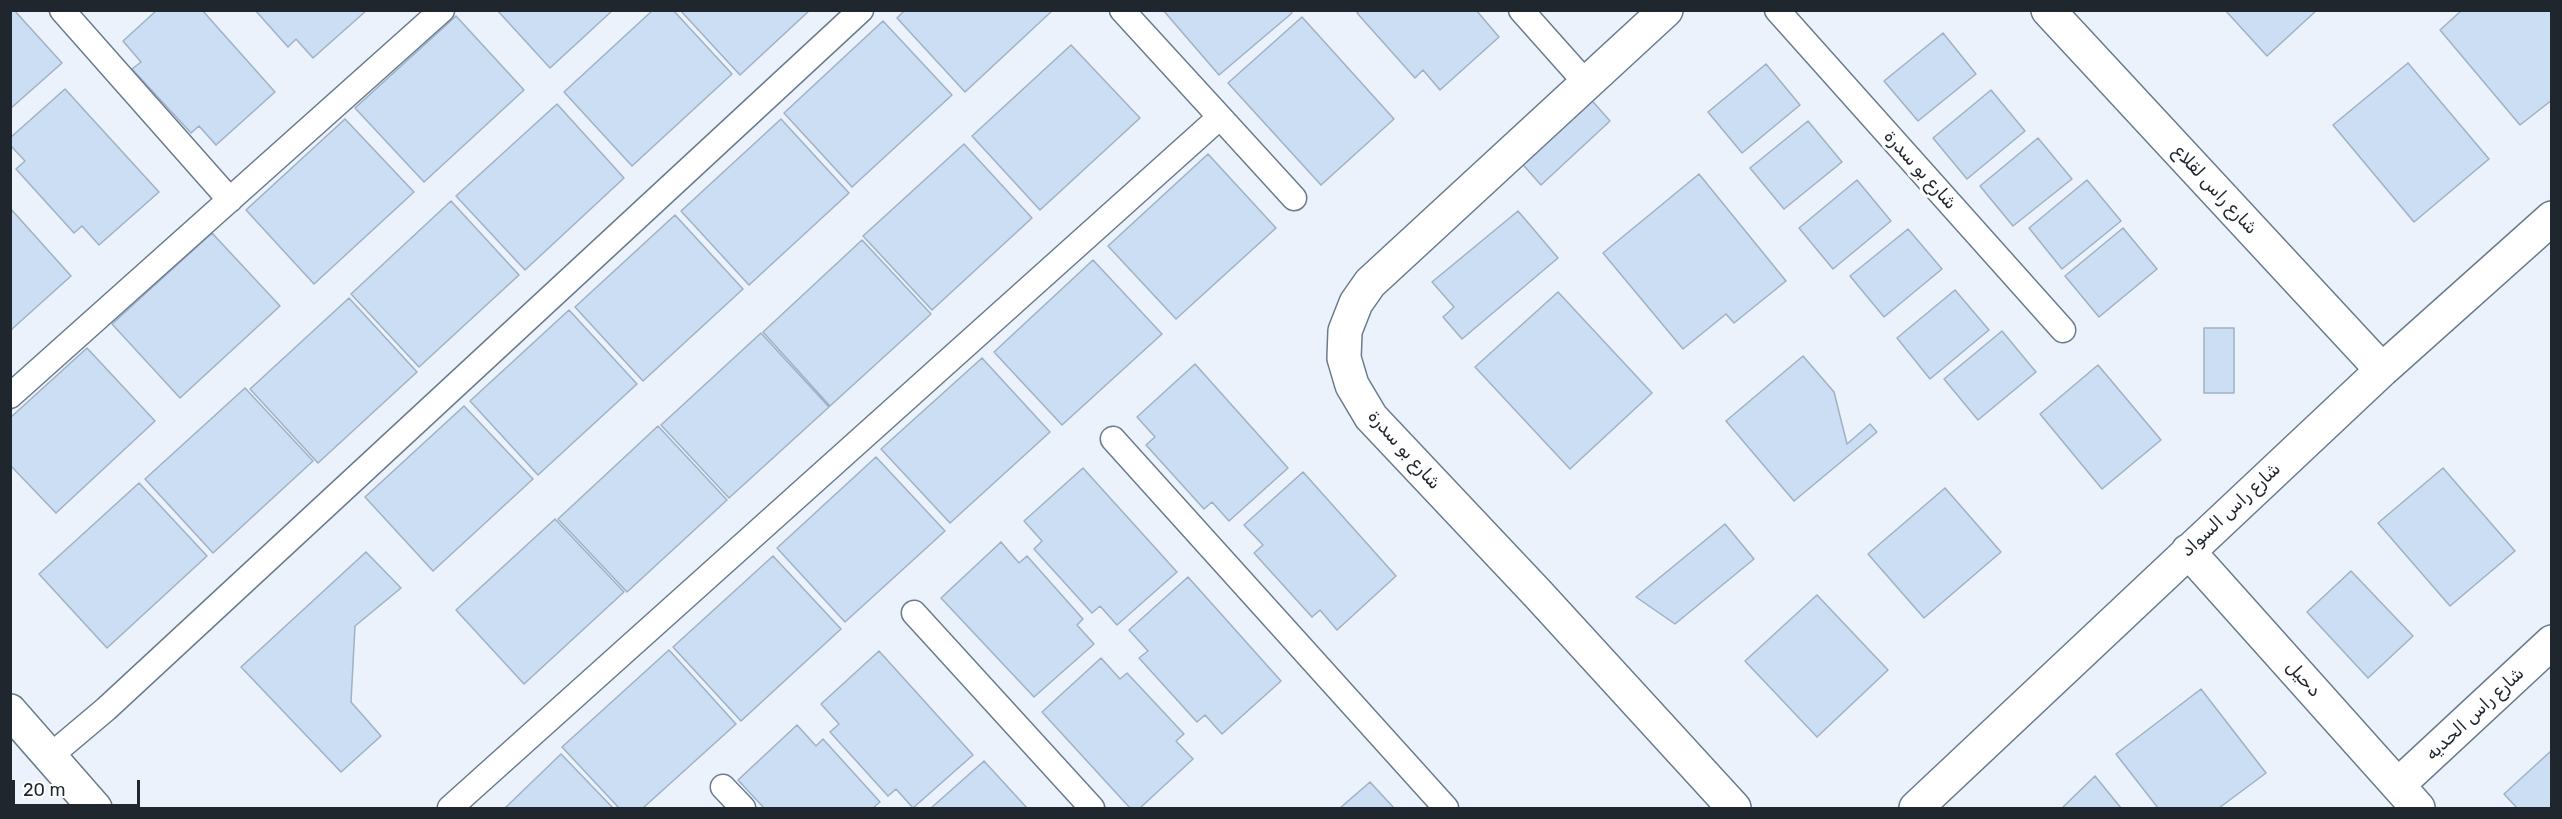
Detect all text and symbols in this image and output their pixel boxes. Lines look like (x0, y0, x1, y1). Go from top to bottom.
street label: شارع بو سدرة (1879, 126, 1961, 214)
street label: شارع راس لقلاع (2168, 141, 2262, 239)
street label: شارع بو سدرة (1363, 406, 1445, 494)
street label: شارع راس السواد (2177, 458, 2285, 562)
street label: دحيل (2281, 656, 2325, 702)
street label: شارع راس الحديه (2421, 663, 2529, 765)
scale bar (15, 768, 142, 806)
text: 20 m (23, 779, 65, 801)

